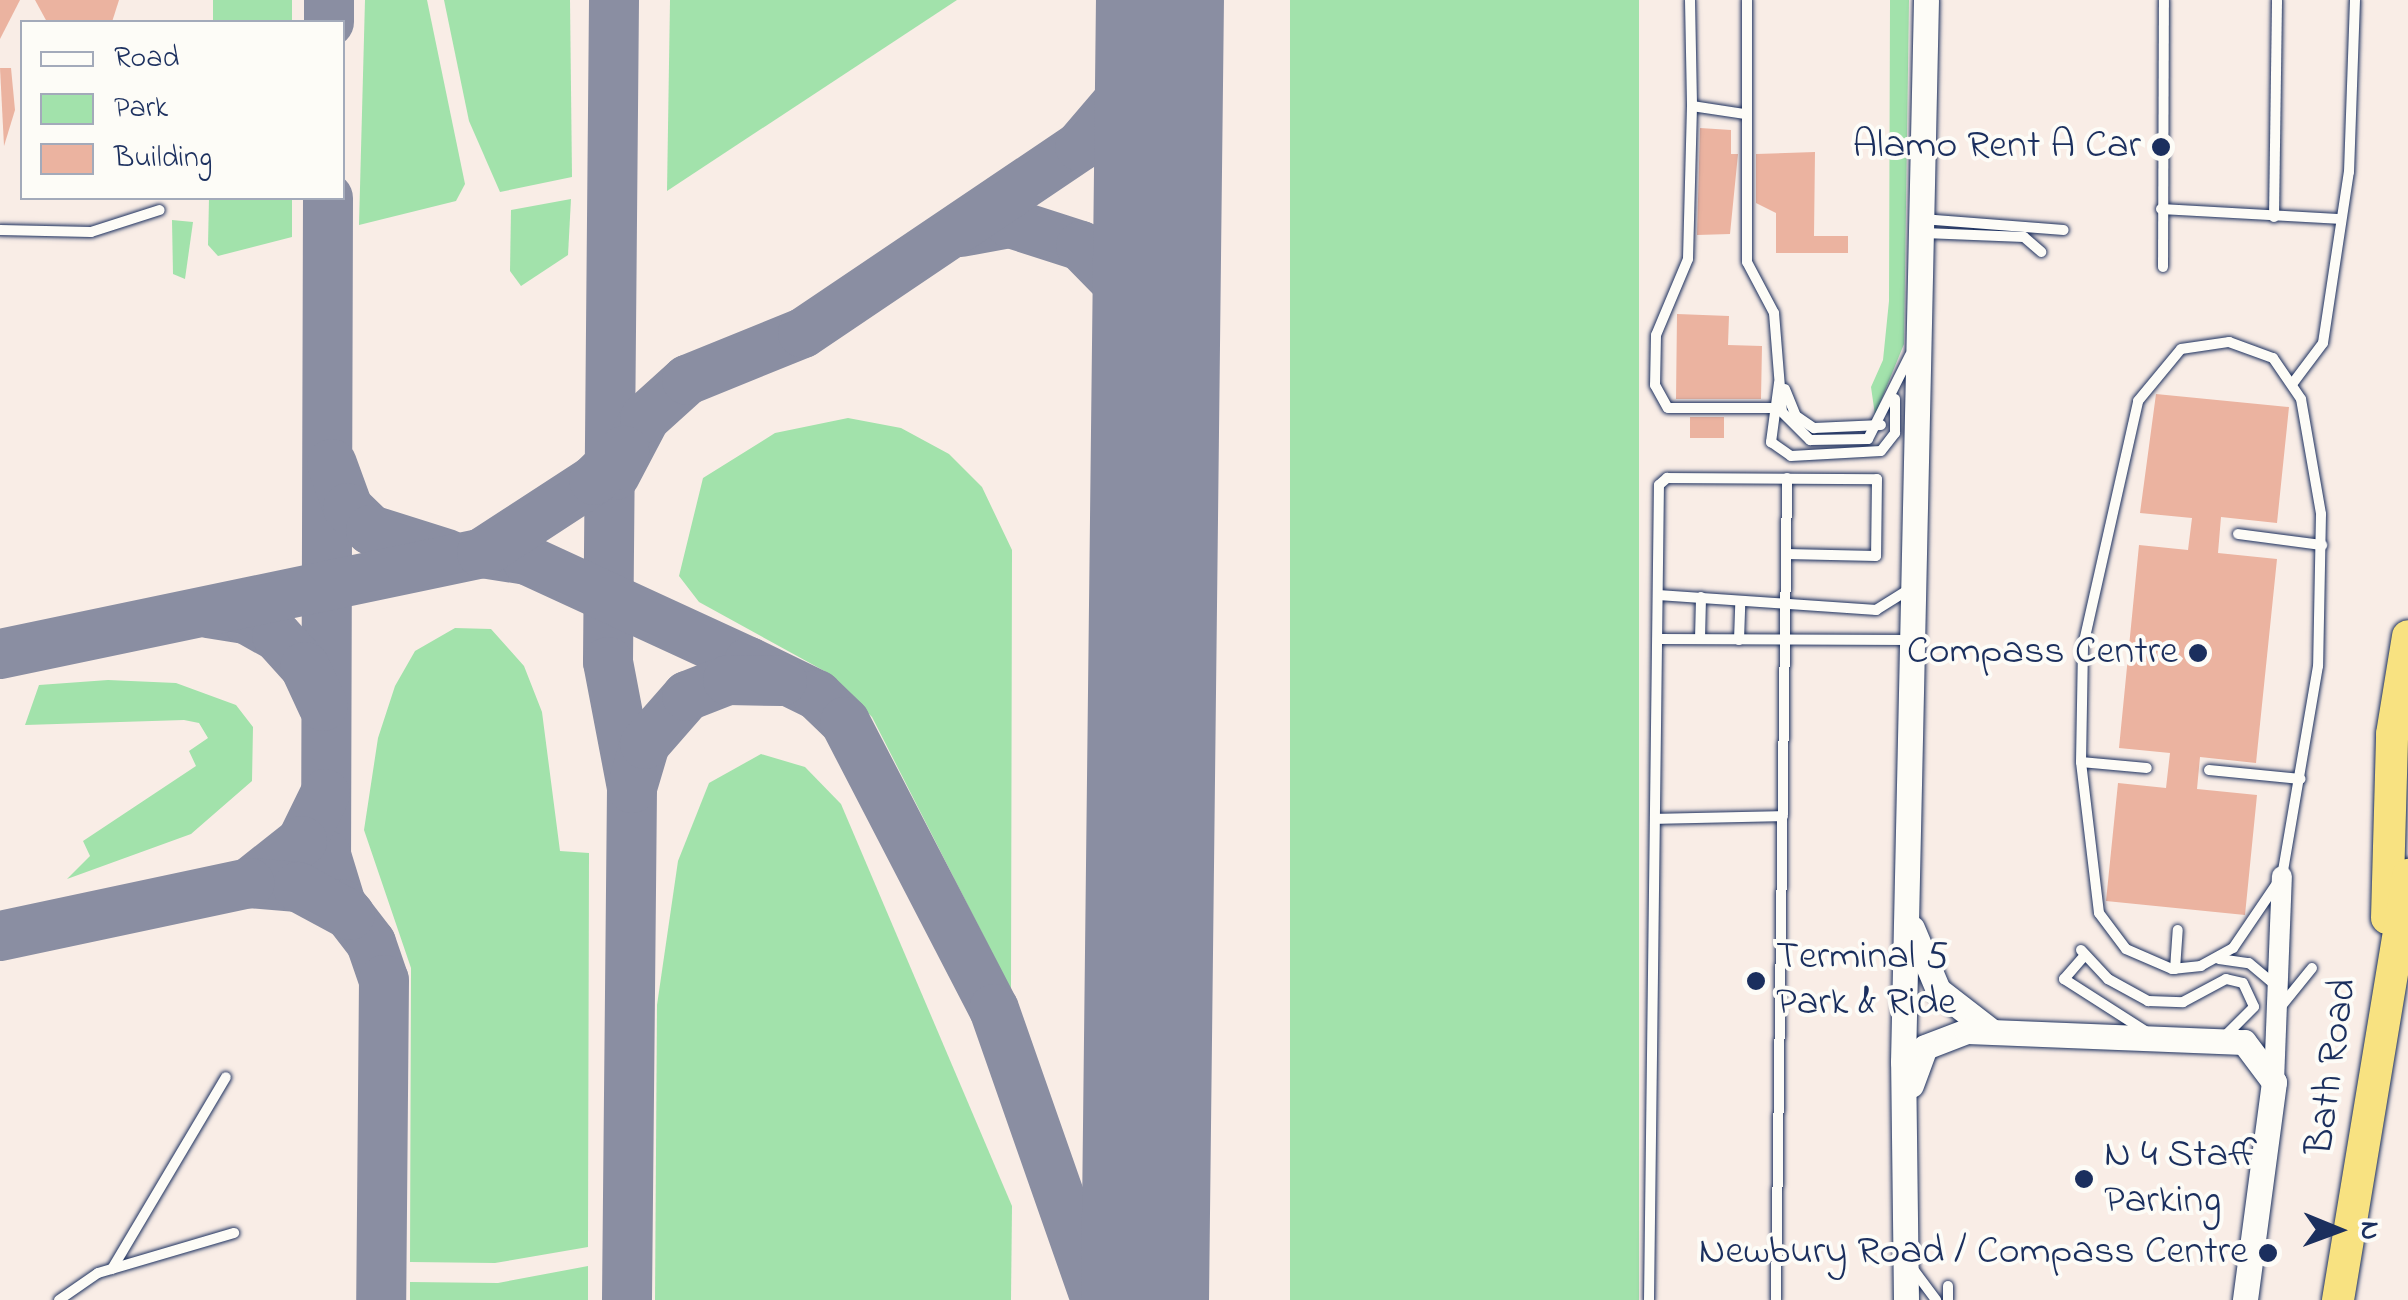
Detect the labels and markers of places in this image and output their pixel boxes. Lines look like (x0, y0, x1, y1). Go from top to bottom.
place label: Alamo Rent A Car (1852, 123, 2141, 171)
marker: Alamo Rent A Car (2150, 136, 2172, 158)
place label: Compass Centre (1907, 629, 2178, 677)
marker: Compass Centre (2187, 642, 2209, 664)
place label: Terminal 5 Park & Ride (1776, 934, 1956, 1028)
marker: Terminal 5 Park & Ride (1745, 970, 1767, 992)
place label: N 4 Staff Parking (2104, 1132, 2257, 1226)
marker: N 4 Staff Parking (2073, 1168, 2095, 1190)
place label: Newbury Road / Compass Centre (1698, 1229, 2248, 1277)
marker: Newbury Road / Compass Centre (2257, 1242, 2279, 1264)

